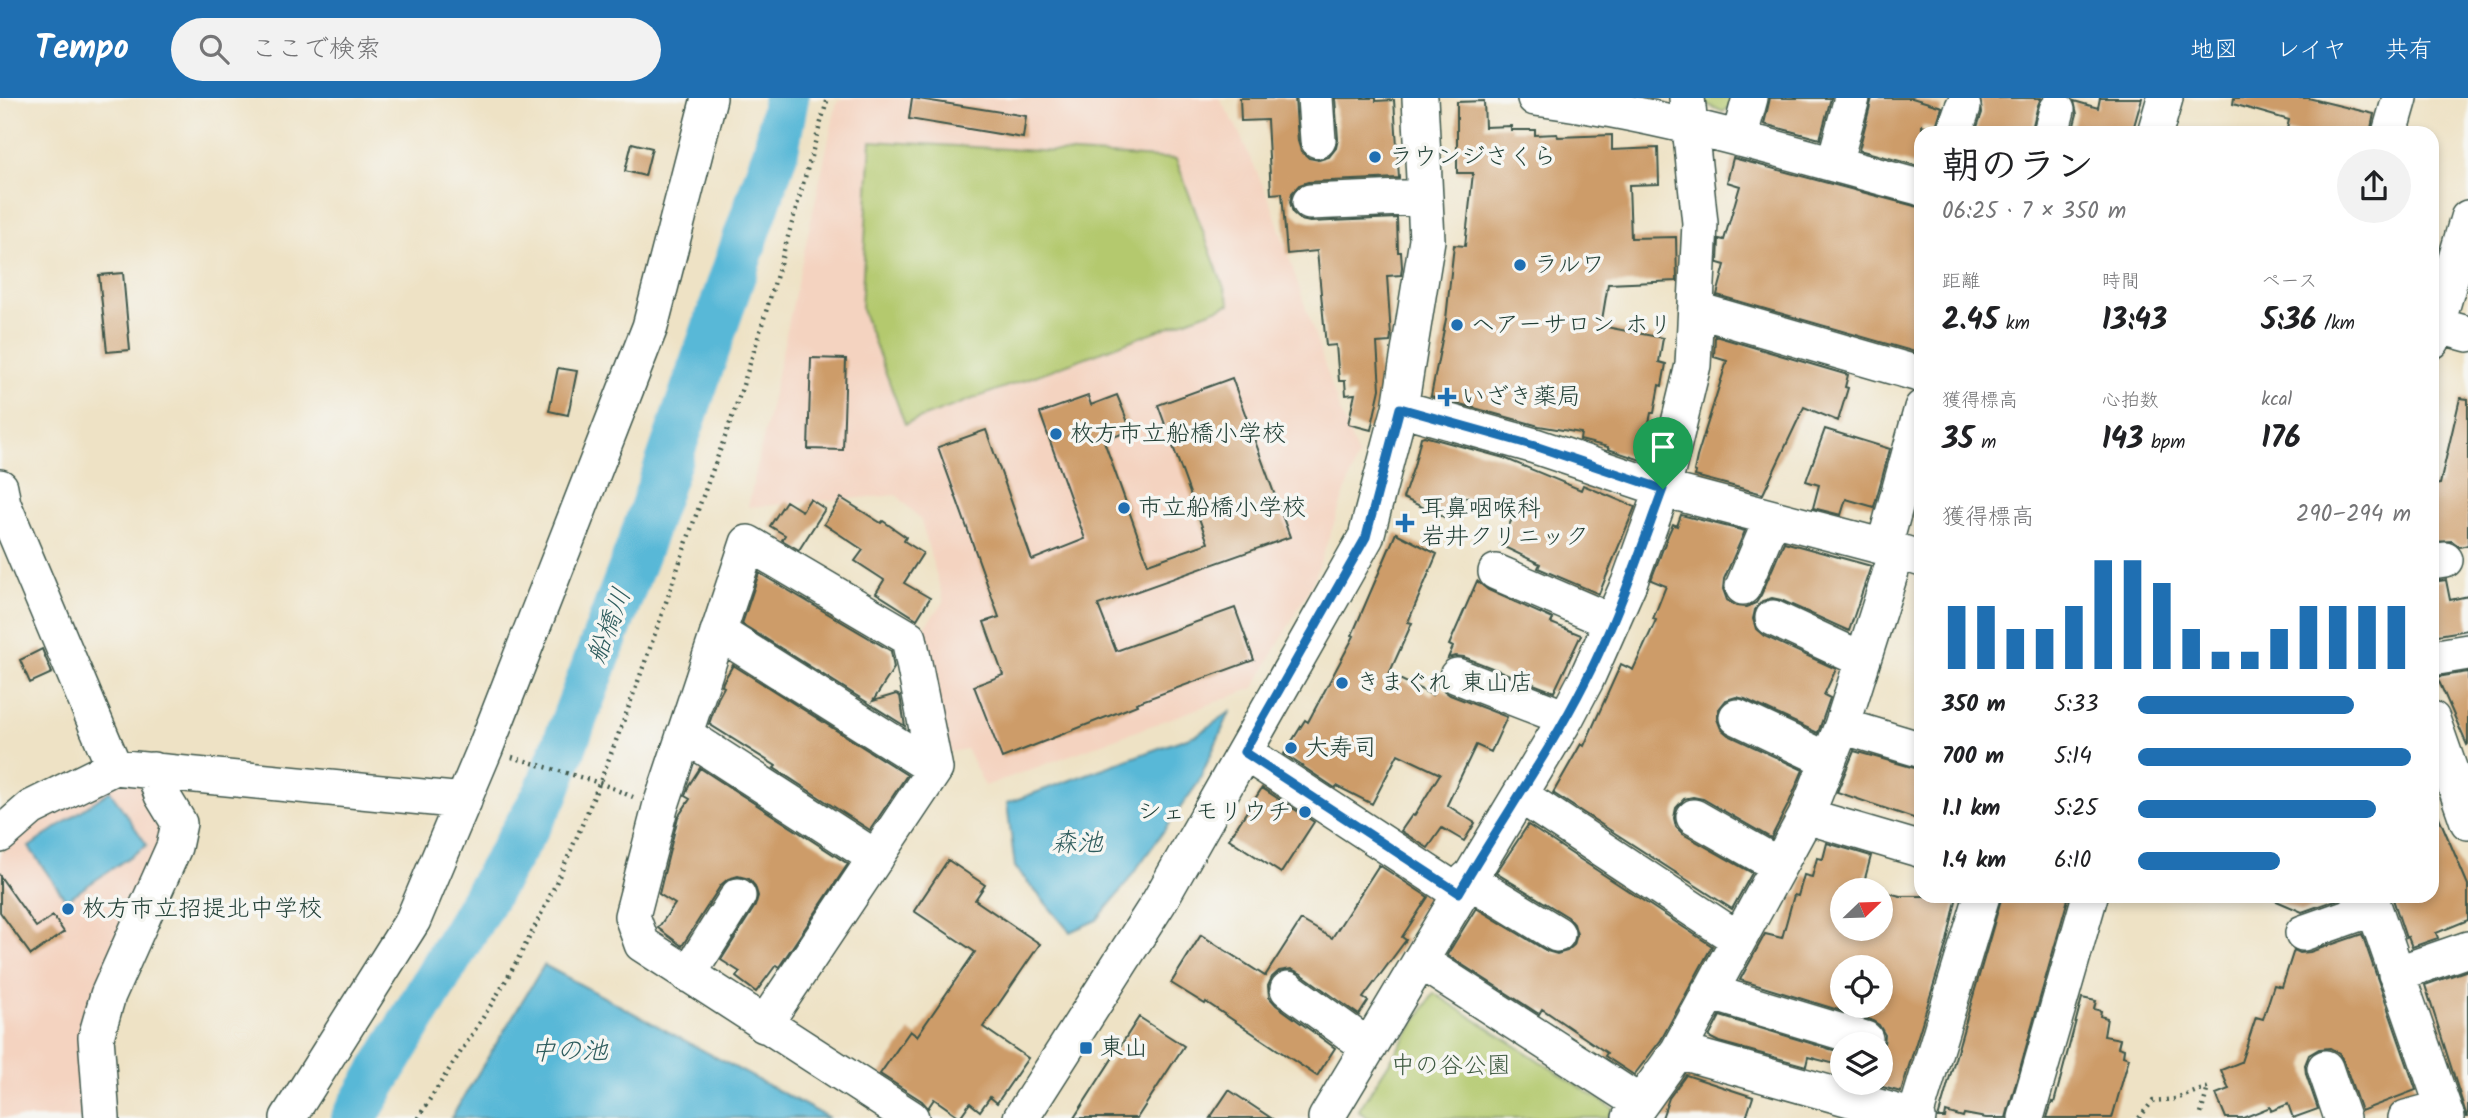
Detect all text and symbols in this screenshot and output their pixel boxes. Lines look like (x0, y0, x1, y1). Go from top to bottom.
search box (171, 18, 661, 81)
text: Tempo (35, 23, 129, 76)
text: ここで検索 (251, 29, 381, 71)
icon: search (195, 30, 233, 68)
text: 地図 (2190, 31, 2238, 70)
text: レイヤ (2276, 31, 2347, 70)
text: 共有 (2385, 31, 2433, 70)
place label: ラウンジさくら (1389, 138, 1557, 177)
text: 朝のラン (1942, 138, 2094, 198)
marker: ラウンジさくら (1367, 149, 1383, 165)
button: share (2337, 149, 2411, 223)
text: 06:25 · 7 × 350 m (1942, 194, 2126, 230)
place label: ラルワ (1534, 246, 1605, 285)
marker: ラルワ (1512, 257, 1528, 273)
text: 距離 (1942, 267, 1980, 297)
text: 時間 (2102, 267, 2140, 297)
text: ペース (2261, 267, 2317, 297)
text: 2.45 (1942, 297, 1998, 345)
text: 13:43 (2102, 297, 2167, 345)
text: 5:36 (2261, 297, 2317, 345)
place label: ヘアーサロン ホリ (1471, 306, 1673, 345)
text: km (1998, 309, 2030, 339)
text: /km (2317, 309, 2355, 339)
marker: ヘアーサロン ホリ (1449, 317, 1465, 333)
place label: いざき薬局 (1461, 378, 1581, 417)
text: kcal (2261, 385, 2292, 415)
text: 獲得標高 (1942, 386, 2018, 416)
text: 心拍数 (2102, 386, 2159, 416)
marker: いざき薬局 (1439, 389, 1455, 405)
place label: 枚方市立船橋小学校 (1070, 415, 1286, 454)
text: 176 (2261, 415, 2301, 463)
text: 35 (1942, 416, 1974, 464)
text: 143 (2102, 416, 2143, 464)
pin (1633, 417, 1693, 489)
marker: 枚方市立船橋小学校 (1048, 426, 1064, 442)
icon: arrive (1644, 428, 1682, 466)
text: m (1974, 428, 1996, 458)
text: bpm (2143, 428, 2185, 458)
place label: 市立船橋小学校 (1138, 489, 1306, 528)
place label: 耳鼻咽喉科 岩井クリニック (1421, 490, 1589, 557)
text: 290–294 m (2296, 497, 2411, 533)
marker: 市立船橋小学校 (1116, 500, 1132, 516)
text: 獲得標高 (1942, 500, 2034, 536)
marker: 耳鼻咽喉科 岩井クリニック (1395, 513, 1415, 533)
water label: 船橋川 (576, 582, 644, 670)
place label: きまぐれ 東山店 (1356, 664, 1533, 703)
marker: きまぐれ 東山店 (1334, 675, 1350, 691)
text: 350 m (1942, 687, 2006, 723)
text: 5:33 (2054, 687, 2098, 723)
place label: 大寿司 (1305, 729, 1377, 768)
text: 700 m (1942, 739, 2004, 775)
text: 5:14 (2054, 739, 2092, 775)
marker: 大寿司 (1283, 740, 1299, 756)
text: 1.1 km (1942, 791, 2000, 827)
text: 5:25 (2054, 791, 2098, 827)
place label: シェ モリウチ (1137, 793, 1291, 832)
marker: シェ モリウチ (1297, 804, 1313, 820)
water label: 森池 (1051, 823, 1104, 865)
text: 1.4 km (1942, 843, 2006, 879)
text: 6:10 (2054, 843, 2091, 879)
north arrow (1830, 878, 1894, 942)
map controls (1830, 878, 1893, 1095)
place label: 枚方市立招提北中学校 (82, 890, 322, 929)
marker: 枚方市立招提北中学校 (60, 901, 76, 917)
button: locate (1830, 955, 1893, 1018)
place label: 東山 (1100, 1029, 1148, 1068)
water label: 中の池 (530, 1031, 609, 1073)
button: layers (1830, 1032, 1893, 1095)
marker: 東山 (1078, 1040, 1094, 1056)
park label: 中の谷公園 (1391, 1047, 1511, 1086)

